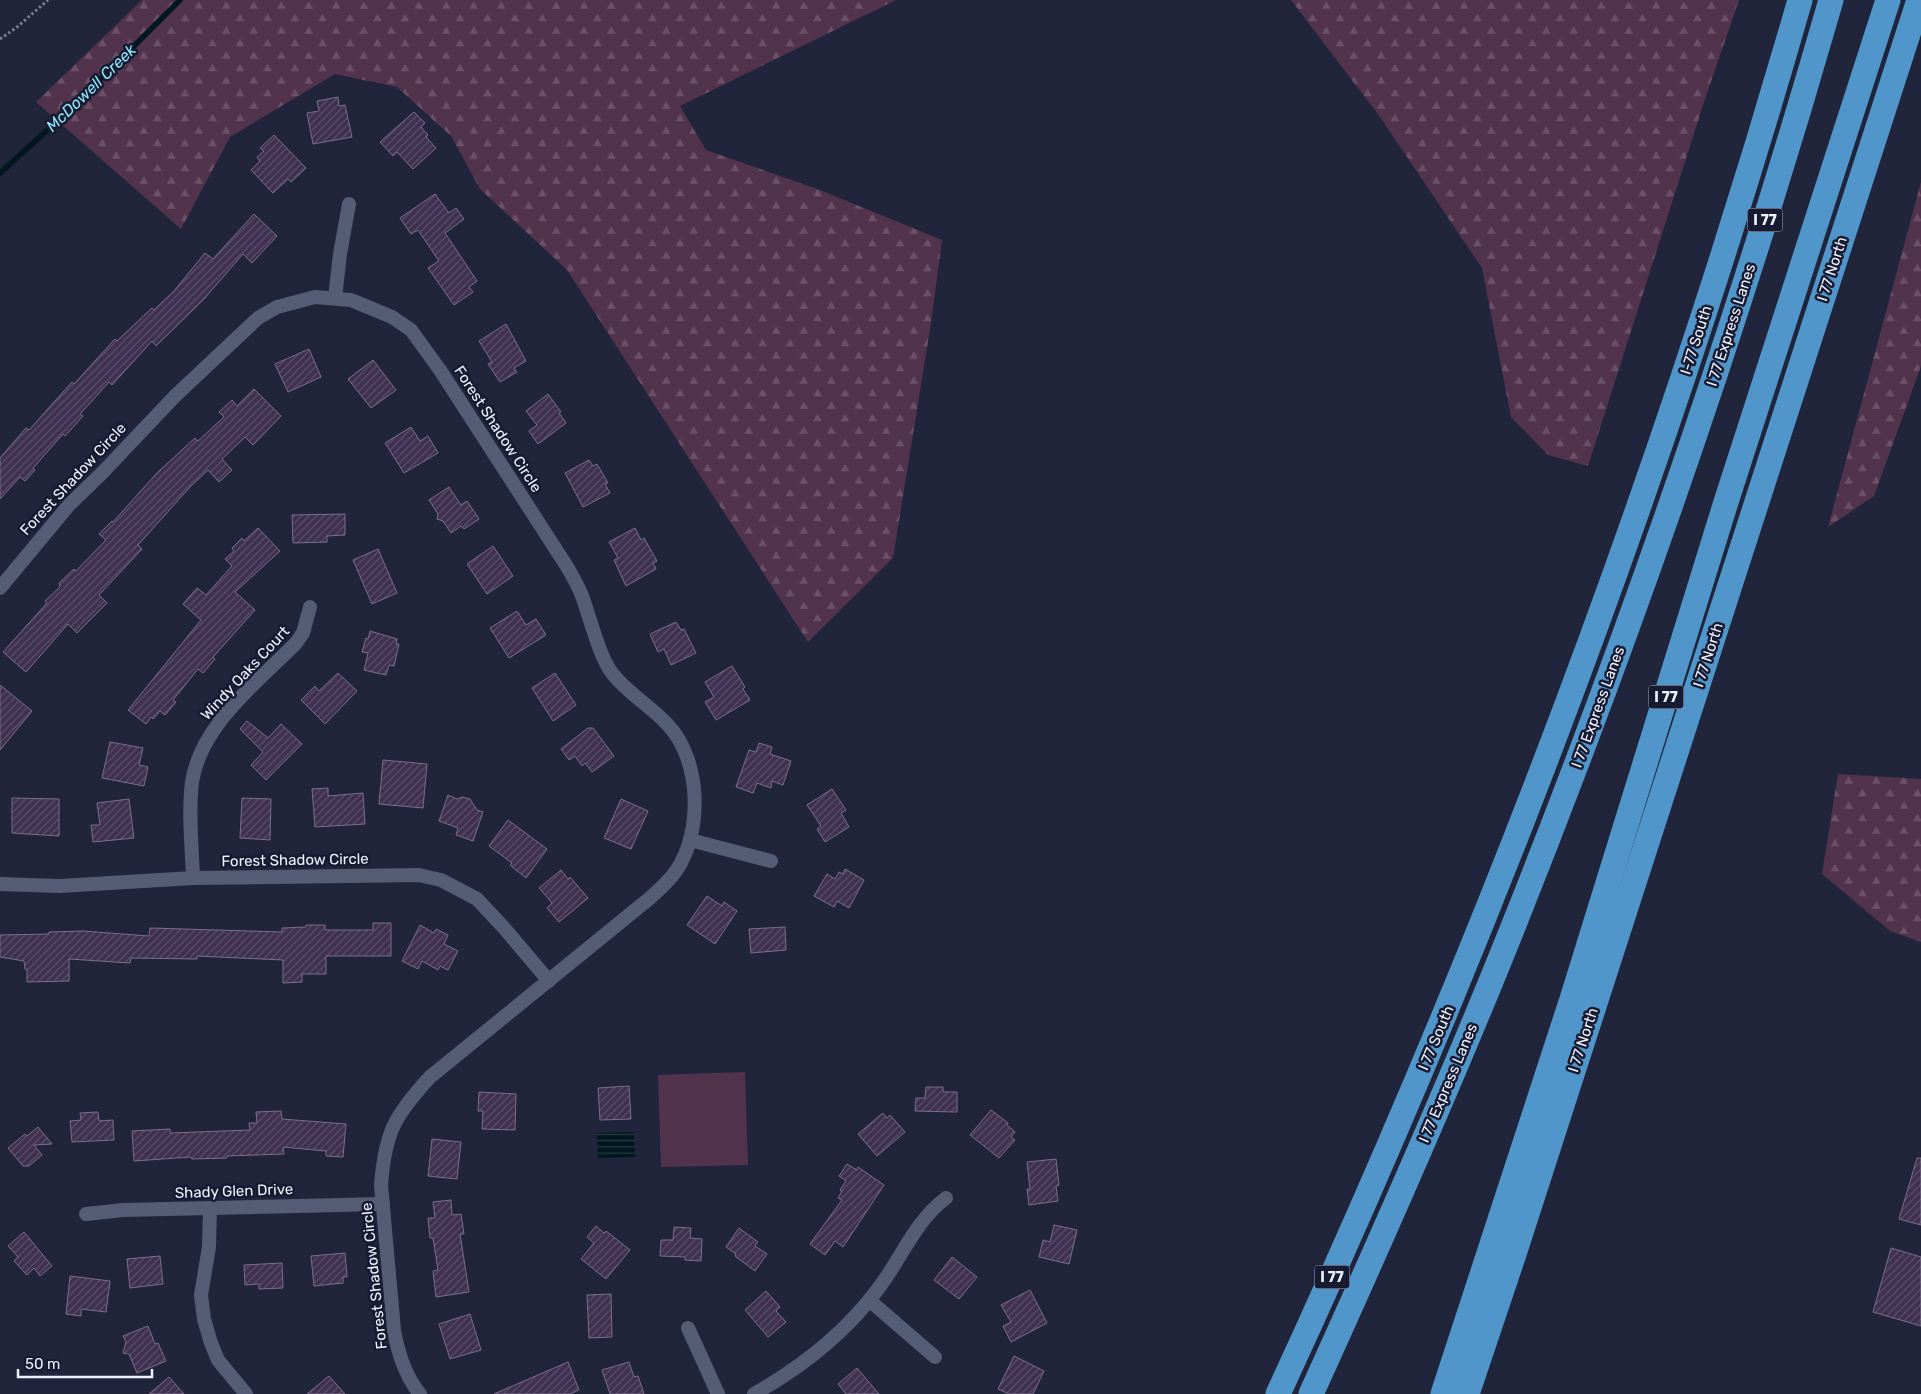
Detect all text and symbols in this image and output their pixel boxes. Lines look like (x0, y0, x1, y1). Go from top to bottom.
water label: McDowell Creek (42, 40, 140, 136)
road number: I 77 (1748, 208, 1782, 232)
street label: I 77 North (1813, 235, 1851, 303)
street label: I 77 Express Lanes (1703, 261, 1759, 389)
street label: I-77 South (1676, 303, 1716, 377)
street label: Forest Shadow Circle (450, 362, 546, 496)
street label: Forest Shadow Circle (16, 419, 130, 539)
street label: I 77 North (1689, 621, 1727, 689)
street label: Windy Oaks Court (197, 622, 293, 724)
street label: I 77 Express Lanes (1568, 644, 1628, 770)
road number: I 77 (1648, 686, 1684, 709)
street label: Forest Shadow Circle (221, 850, 369, 870)
street label: I 77 South (1414, 1003, 1458, 1073)
street label: I 77 North (1564, 1006, 1602, 1074)
street label: I 77 Express Lanes (1415, 1020, 1481, 1145)
street label: Shady Glen Drive (175, 1180, 293, 1202)
street label: Forest Shadow Circle (357, 1202, 391, 1350)
road number: I 77 (1314, 1266, 1350, 1288)
scale bar (18, 1346, 151, 1378)
text: 50 m (25, 1355, 60, 1373)

